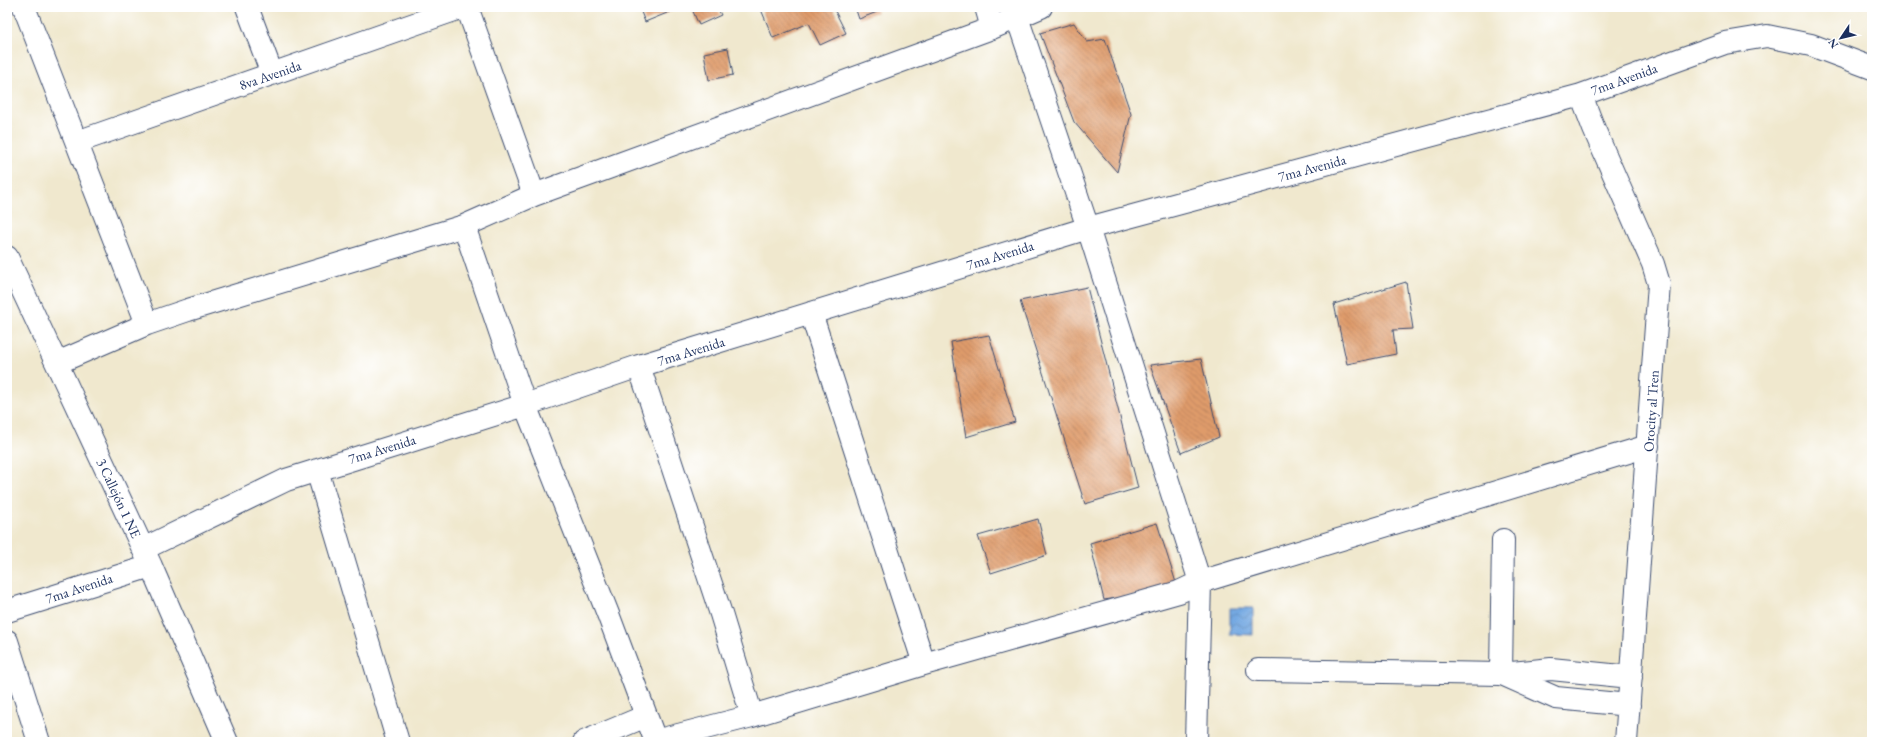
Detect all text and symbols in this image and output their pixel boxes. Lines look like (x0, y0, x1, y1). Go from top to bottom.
north arrow (1821, 18, 1861, 58)
text: N (1824, 36, 1841, 51)
street label: 8va Avenida (237, 56, 304, 94)
street label: 7ma Avenida (1588, 59, 1660, 99)
street label: 7ma Avenida (1276, 150, 1348, 186)
street label: 7ma Avenida (964, 236, 1036, 274)
street label: 7ma Avenida (655, 332, 727, 370)
street label: Orocity al Tren (1639, 369, 1663, 453)
street label: 7ma Avenida (346, 430, 418, 468)
street label: 3 Callejón 1 NE (93, 455, 145, 541)
street label: 7ma Avenida (43, 569, 115, 607)

